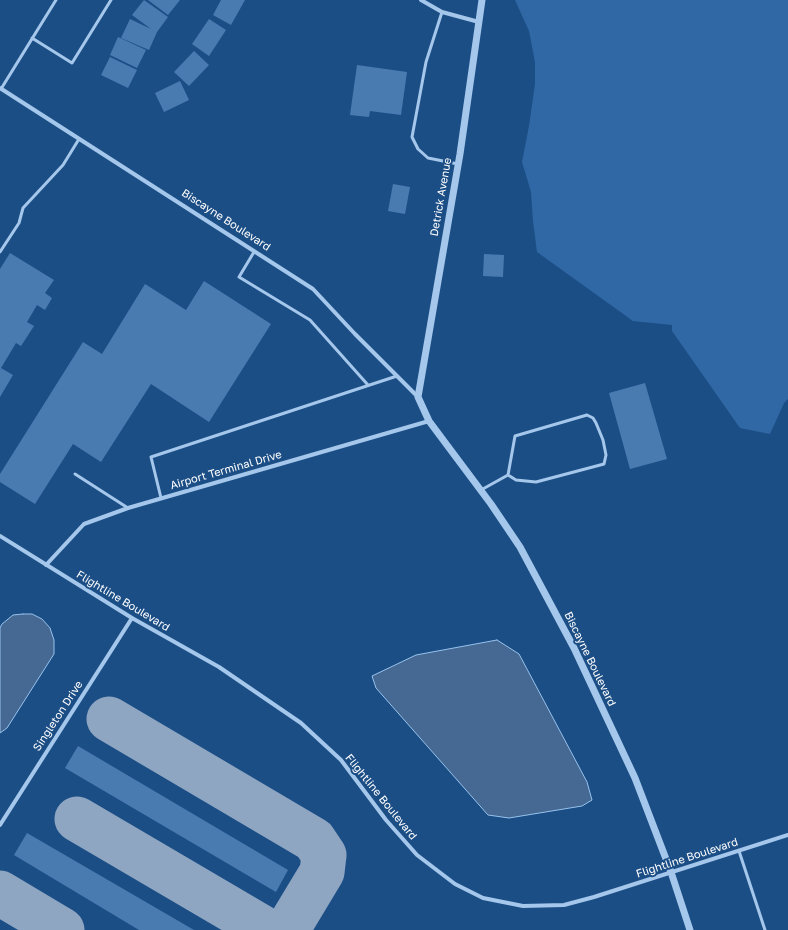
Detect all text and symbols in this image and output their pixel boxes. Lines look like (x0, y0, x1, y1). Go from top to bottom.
street label: Detrick Avenue (428, 157, 454, 237)
street label: Biscayne Boulevard (179, 186, 273, 254)
street label: Airport Terminal Drive (169, 448, 283, 492)
street label: Flightline Boulevard (74, 568, 172, 634)
street label: Biscayne Boulevard (561, 610, 619, 708)
street label: Singleton Drive (30, 678, 86, 754)
street label: Flightline Boulevard (342, 752, 420, 842)
street label: Flightline Boulevard (634, 835, 740, 881)

